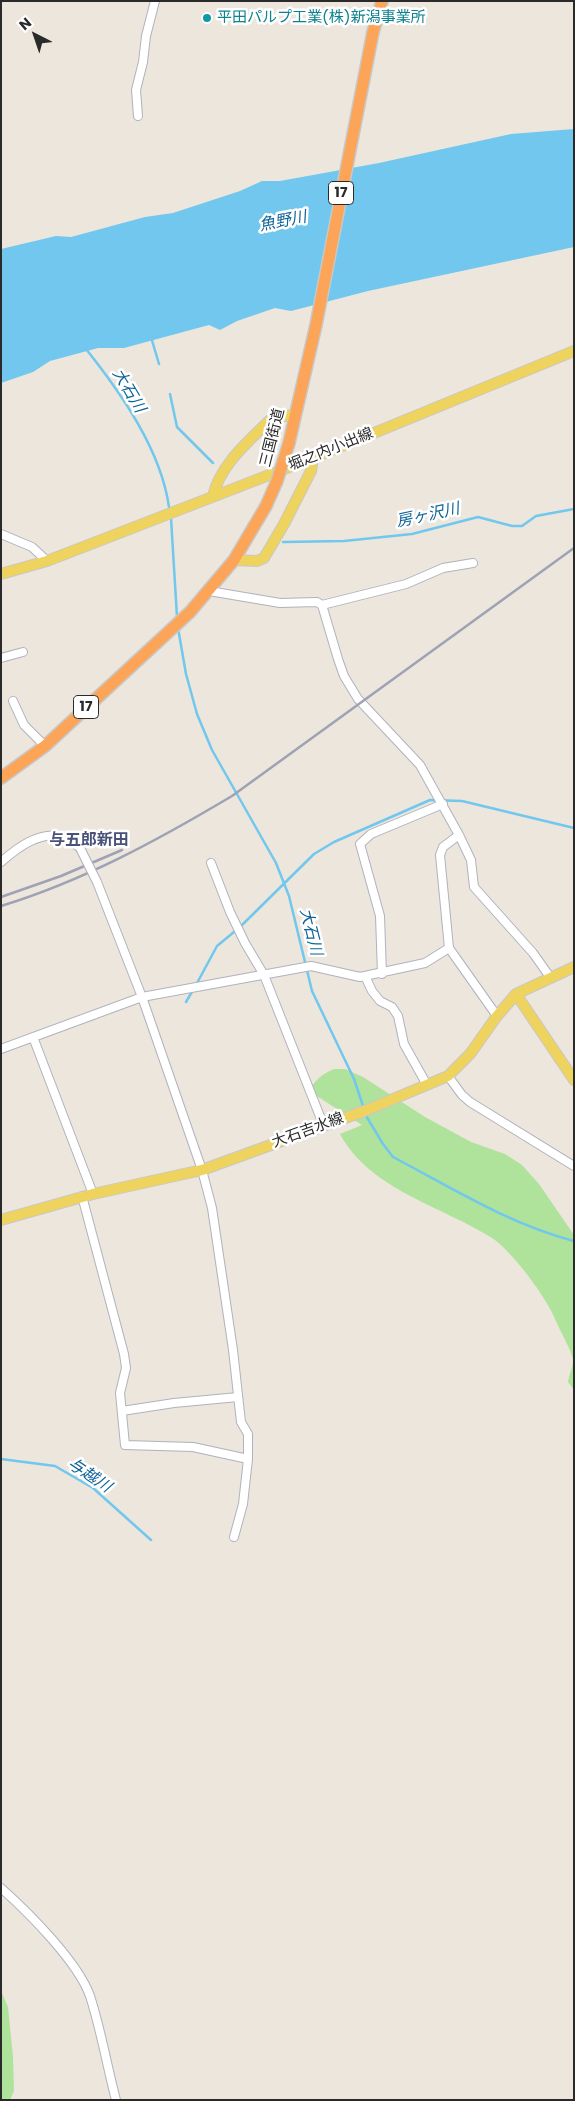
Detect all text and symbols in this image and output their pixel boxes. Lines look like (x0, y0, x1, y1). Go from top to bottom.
place label: 平田パルプ工業(株)新潟事業所 (217, 9, 426, 27)
north arrow (10, 10, 60, 60)
marker: 平田パルプ工業(株)新潟事業所 (201, 12, 213, 24)
text: N (15, 13, 36, 35)
road number: 17 (328, 182, 354, 204)
water label: 魚野川 (258, 208, 308, 236)
water label: 大石川 (107, 365, 149, 417)
street label: 三国街道 (257, 407, 289, 469)
street label: 堀之内小出線 (286, 425, 376, 475)
water label: 房ヶ沢川 (395, 500, 461, 532)
road number: 17 (74, 696, 98, 719)
district label: 与五郎新田 (49, 831, 129, 851)
water label: 大石川 (295, 906, 325, 958)
street label: 大石吉水線 (270, 1110, 346, 1152)
water label: 与越川 (64, 1455, 114, 1497)

